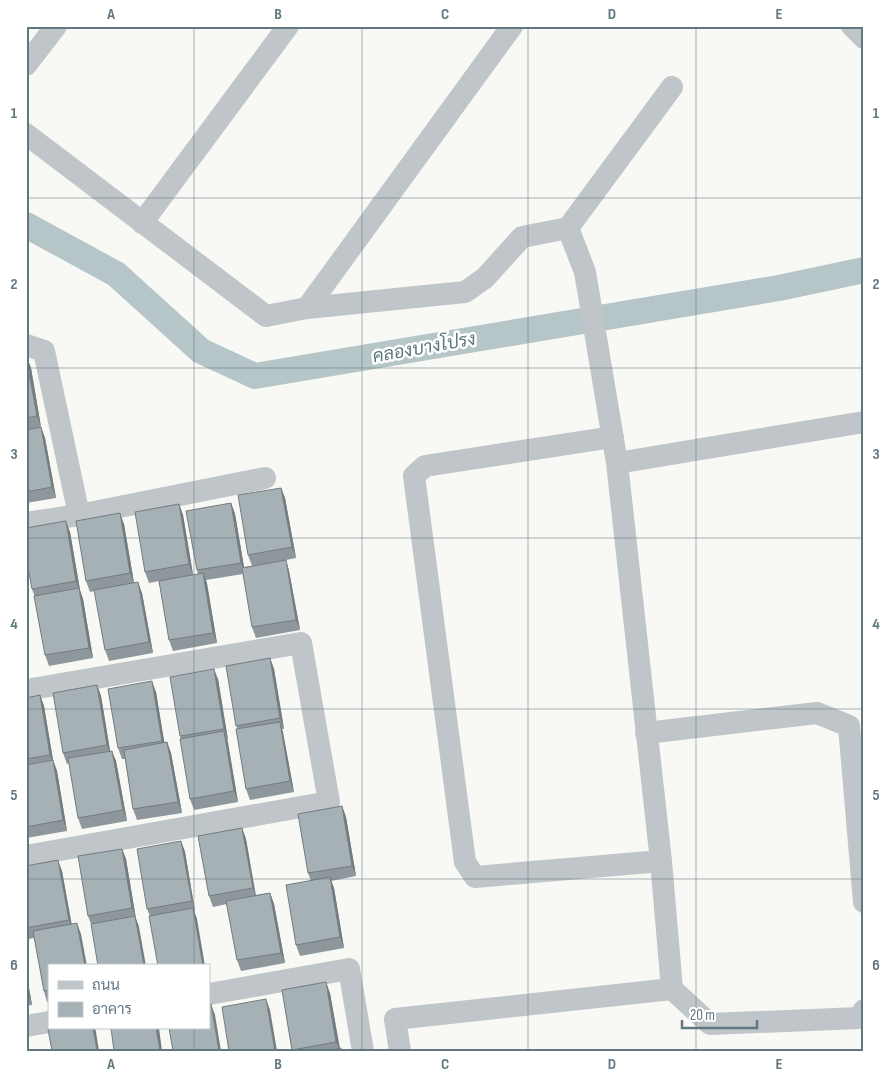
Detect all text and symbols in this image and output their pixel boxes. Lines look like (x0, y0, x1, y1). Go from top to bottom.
text: A (106, 5, 115, 24)
text: B (274, 5, 282, 24)
text: C (441, 5, 449, 24)
text: D (608, 5, 616, 24)
text: E (776, 5, 783, 24)
text: 1 (11, 104, 18, 123)
text: 1 (873, 104, 880, 123)
text: 2 (10, 275, 18, 294)
text: 2 (872, 275, 880, 294)
water label: คลองบางโปรง (370, 326, 477, 367)
text: 3 (10, 445, 18, 464)
text: 3 (872, 445, 880, 464)
text: 4 (10, 615, 18, 634)
text: 4 (872, 615, 880, 634)
text: 5 (10, 786, 18, 805)
text: 5 (872, 786, 880, 805)
text: 6 (10, 956, 18, 975)
text: 6 (872, 956, 880, 975)
legend (48, 964, 210, 1030)
text: ถนน (92, 976, 120, 995)
scale bar (682, 997, 758, 1029)
text: อาคาร (92, 1000, 132, 1019)
text: 20 m (690, 1006, 715, 1025)
text: A (106, 1055, 115, 1074)
text: B (274, 1055, 282, 1074)
text: C (441, 1055, 449, 1074)
text: D (608, 1055, 616, 1074)
text: E (776, 1055, 783, 1074)

